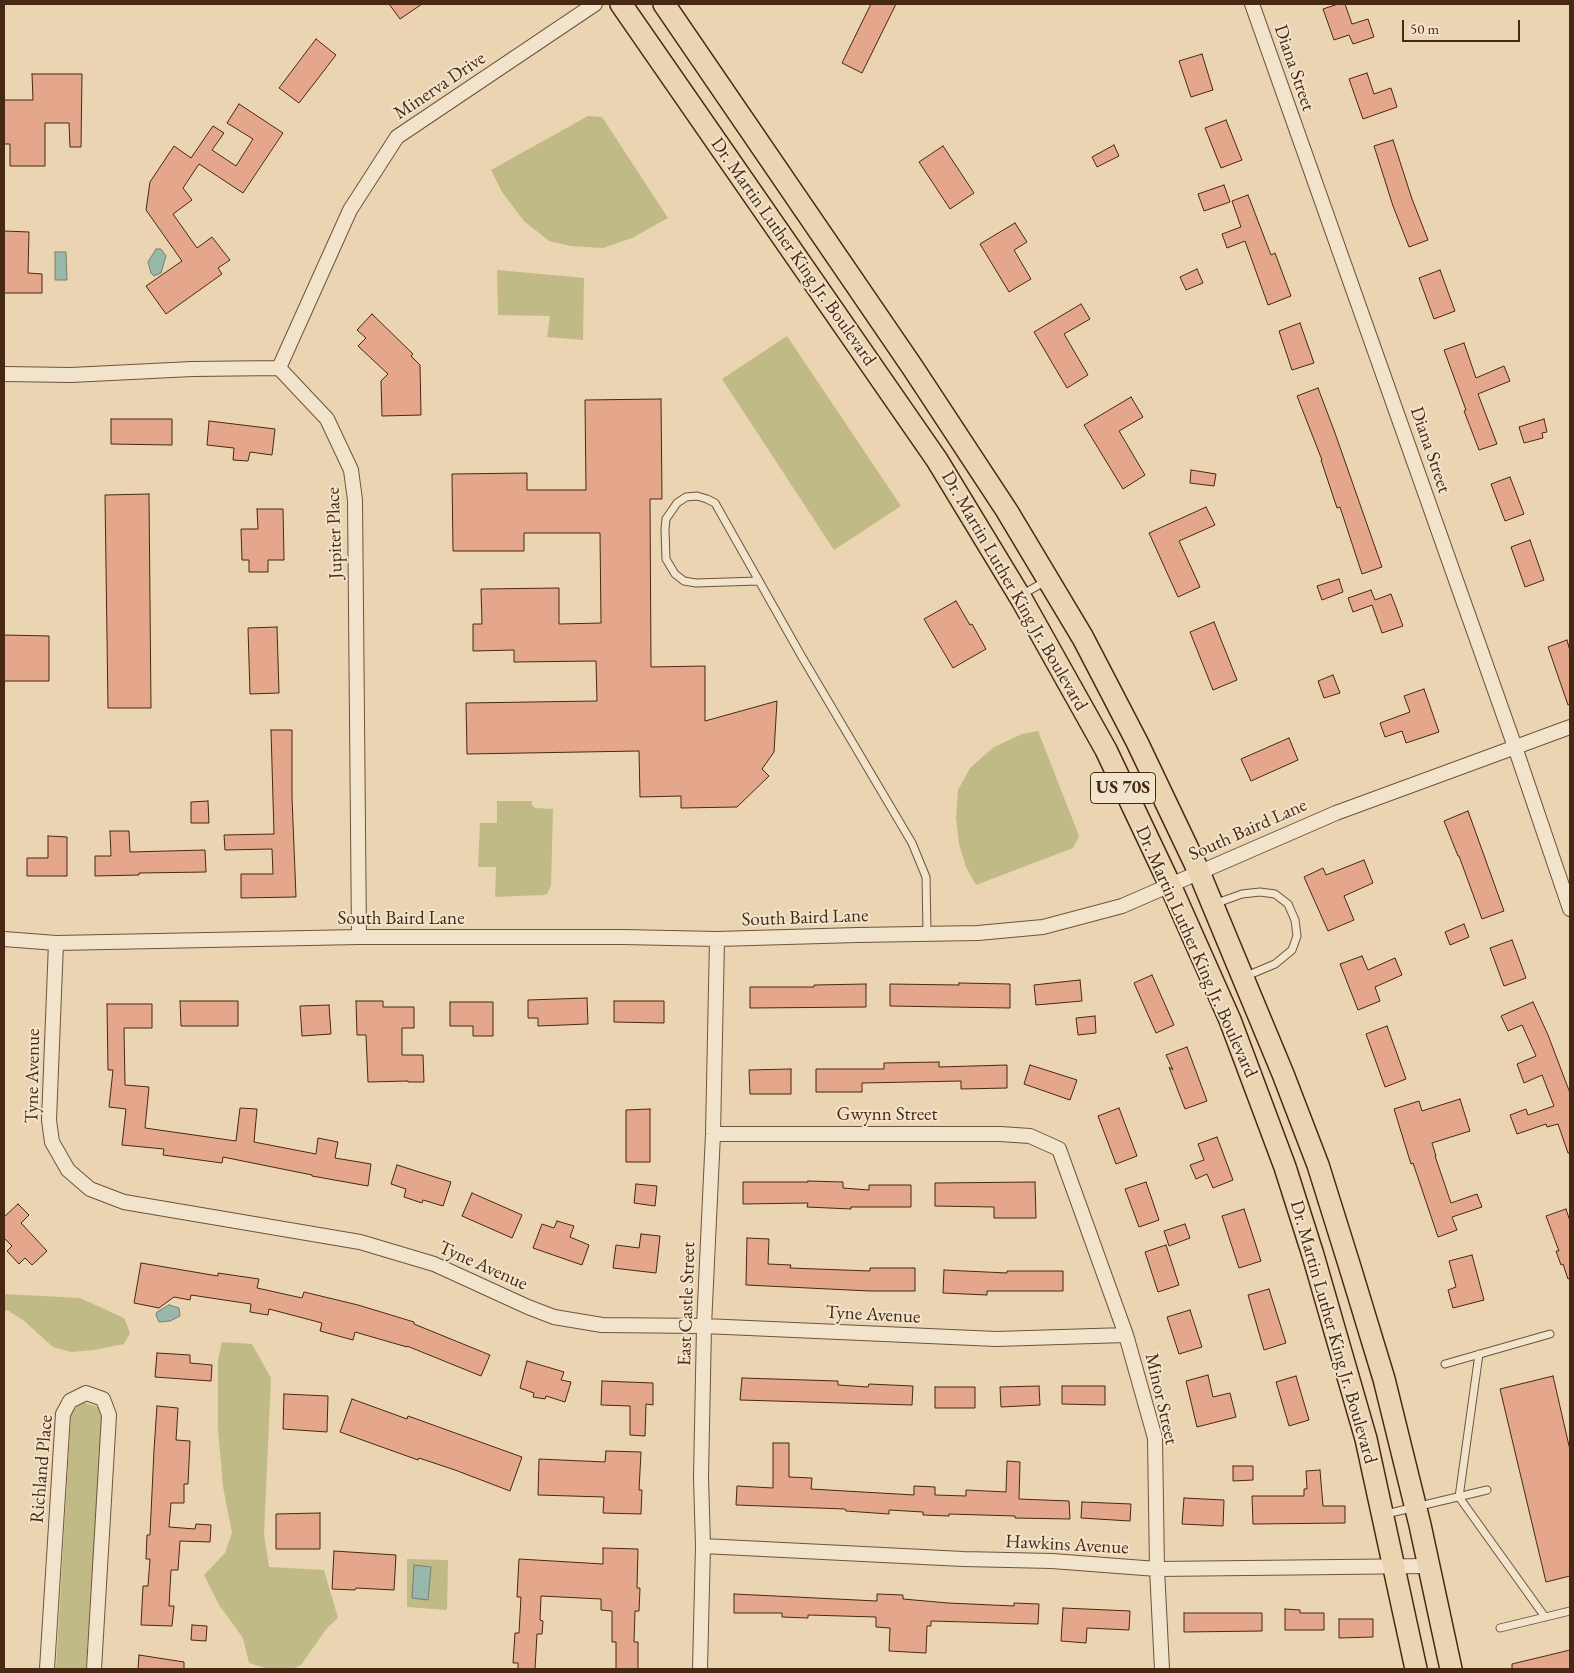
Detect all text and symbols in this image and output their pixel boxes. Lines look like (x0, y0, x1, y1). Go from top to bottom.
scale bar (1404, 10, 1522, 42)
text: 50 m (1410, 19, 1439, 38)
street label: Diana Street (1269, 22, 1319, 114)
street label: Minerva Drive (390, 47, 490, 125)
street label: Dr. Martin Luther King Jr. Boulevard (705, 134, 881, 370)
street label: Diana Street (1405, 404, 1455, 496)
street label: Dr. Martin Luther King Jr. Boulevard (936, 467, 1092, 715)
street label: Jupiter Place (322, 487, 348, 579)
road number: US 70S (1090, 772, 1156, 804)
street label: South Baird Lane (1185, 794, 1311, 866)
street label: Dr. Martin Luther King Jr. Boulevard (1130, 823, 1262, 1081)
street label: South Baird Lane (741, 904, 869, 932)
street label: South Baird Lane (337, 908, 465, 930)
street label: Tyne Avenue (21, 1028, 45, 1124)
street label: Gwynn Street (837, 1104, 937, 1126)
street label: Dr. Martin Luther King Jr. Boulevard (1284, 1198, 1382, 1466)
street label: Tyne Avenue (435, 1236, 531, 1296)
street label: East Castle Street (673, 1241, 701, 1367)
street label: Tyne Avenue (825, 1301, 921, 1329)
street label: Minor Street (1139, 1351, 1183, 1447)
street label: Richland Place (26, 1414, 58, 1524)
street label: Hawkins Avenue (1005, 1530, 1129, 1560)

